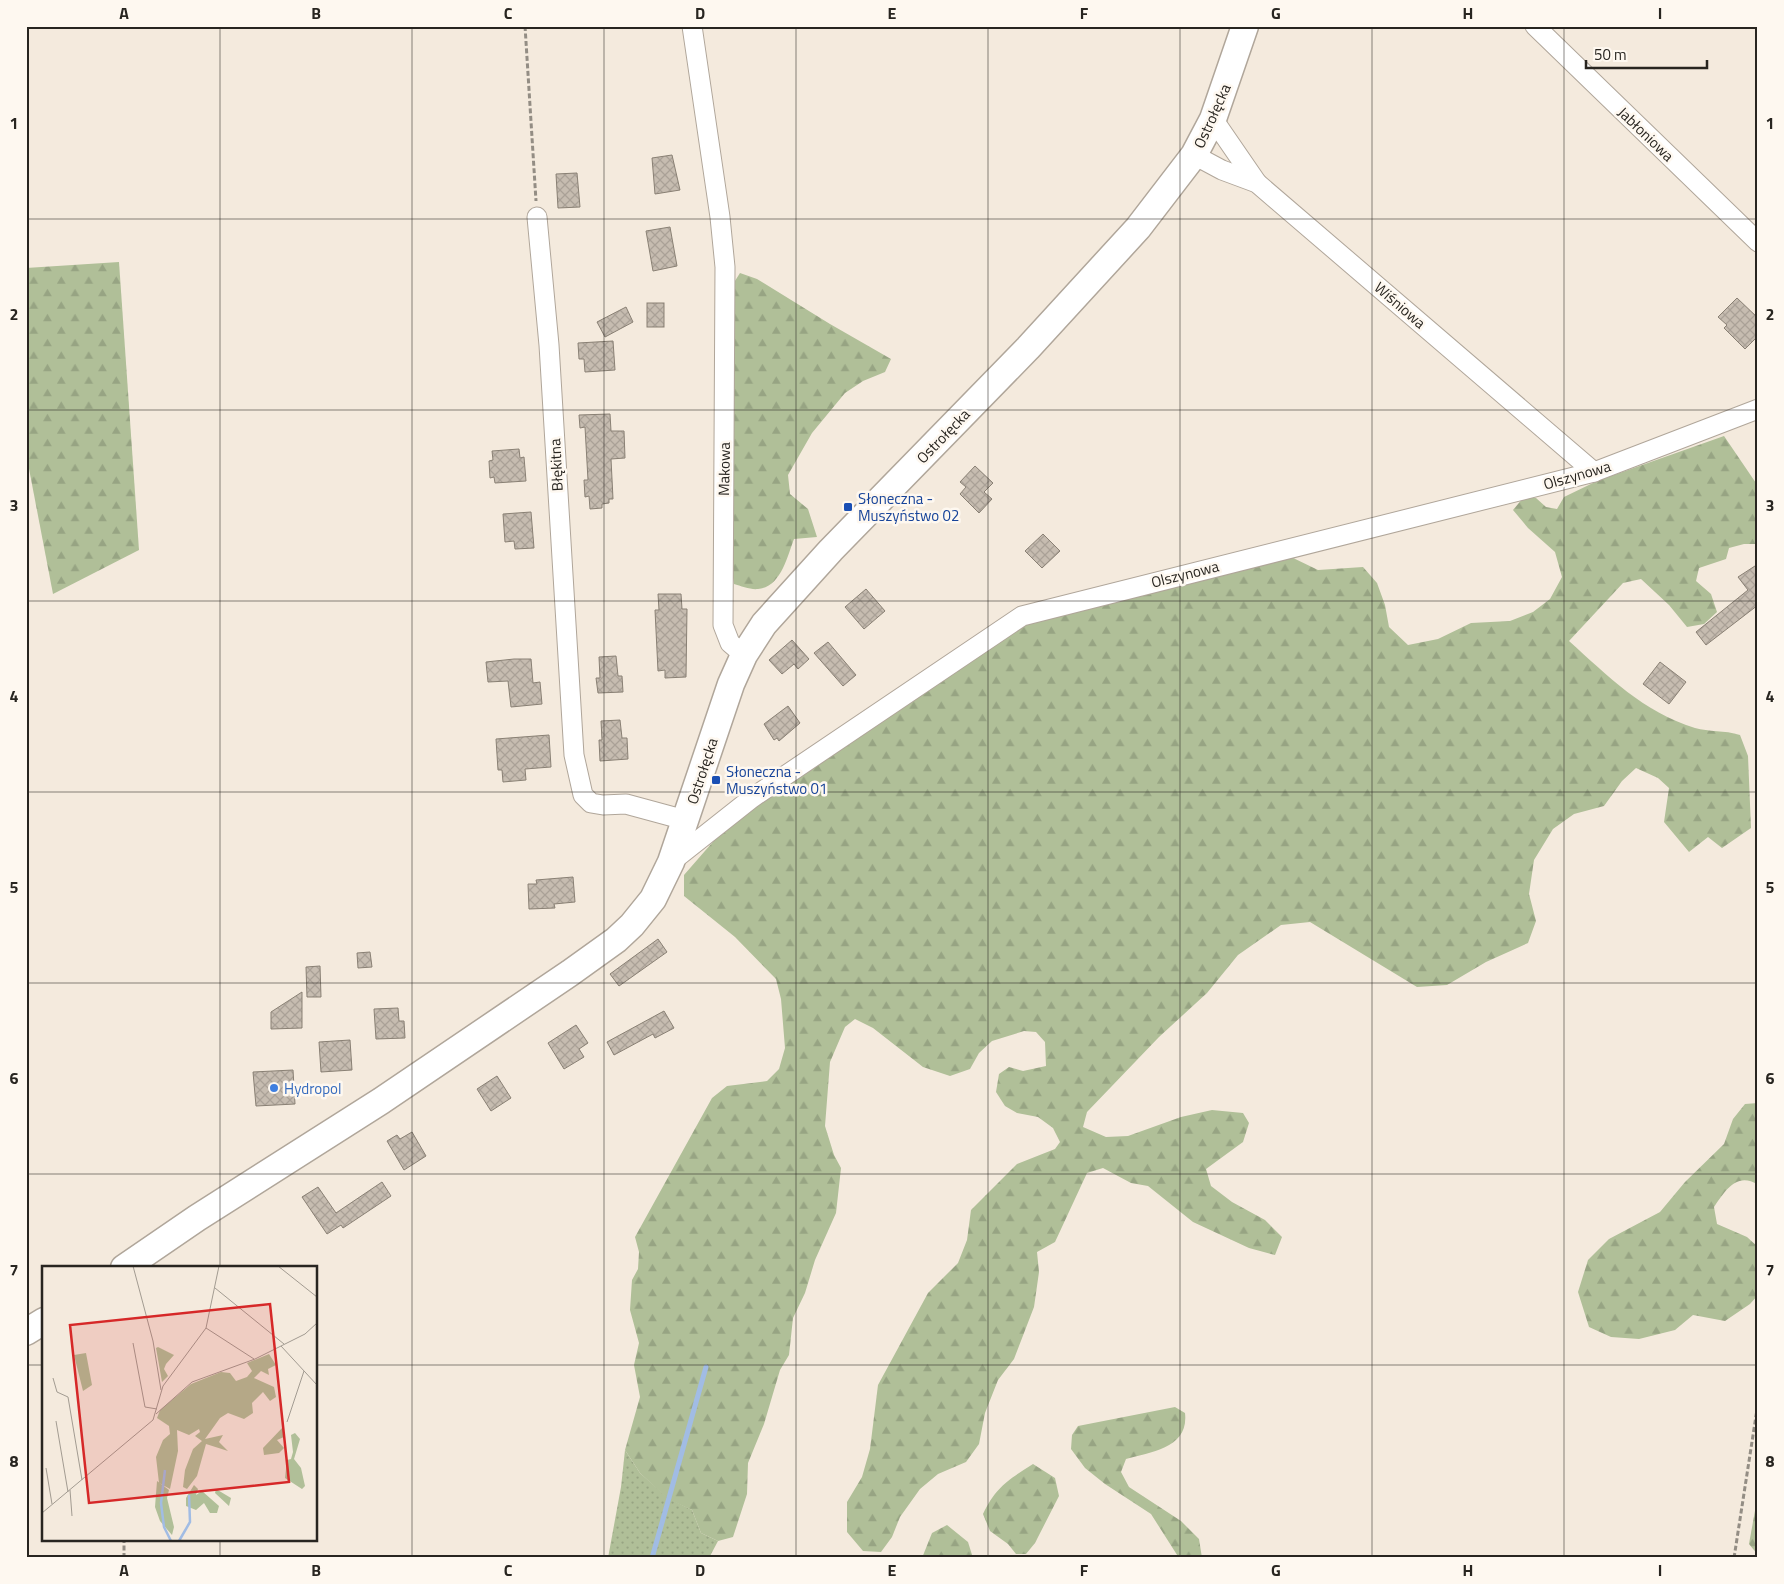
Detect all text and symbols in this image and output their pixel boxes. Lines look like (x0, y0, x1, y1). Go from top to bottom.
text: A (119, 1, 129, 25)
text: B (311, 1, 321, 25)
text: C (504, 1, 513, 25)
text: D (695, 1, 705, 25)
text: E (888, 1, 897, 25)
text: F (1080, 1, 1089, 25)
text: G (1271, 1, 1281, 25)
text: H (1463, 1, 1473, 25)
text: I (1658, 1, 1662, 25)
scale bar (1586, 38, 1708, 70)
text: 50 m (1594, 43, 1627, 66)
street label: Ostrołęcka (1188, 80, 1237, 152)
street label: Jabłoniowa (1613, 101, 1680, 167)
text: 1 (10, 111, 18, 135)
text: 1 (1766, 111, 1774, 135)
street label: Wiśniowa (1369, 276, 1431, 334)
text: 2 (10, 302, 18, 326)
text: 2 (1766, 302, 1774, 326)
street label: Ostrołęcka (911, 403, 975, 469)
street label: Błękitna (543, 438, 569, 492)
street label: Makowa (712, 441, 736, 496)
street label: Olszynowa (1541, 454, 1614, 496)
place label: Słoneczna - Muszyństwo 02 (858, 487, 959, 527)
text: 3 (10, 493, 18, 517)
text: 3 (1766, 493, 1774, 517)
marker: Słoneczna - Muszyństwo 02 (842, 501, 854, 513)
street label: Olszynowa (1149, 554, 1222, 594)
text: 4 (10, 684, 19, 708)
text: 4 (1766, 684, 1775, 708)
street label: Ostrołęcka (680, 734, 724, 807)
place label: Słoneczna - Muszyństwo 01 (726, 760, 827, 800)
marker: Słoneczna - Muszyństwo 01 (710, 774, 722, 786)
text: 5 (10, 875, 19, 899)
text: 5 (1766, 875, 1775, 899)
text: 6 (10, 1066, 19, 1090)
text: 6 (1766, 1066, 1775, 1090)
place label: Hydropol (284, 1077, 341, 1100)
marker: Hydropol (268, 1082, 280, 1094)
text: 7 (10, 1258, 18, 1282)
text: 7 (1766, 1258, 1774, 1282)
inset map (42, 1266, 318, 1542)
text: 8 (10, 1449, 19, 1473)
text: 8 (1766, 1449, 1775, 1473)
text: A (119, 1558, 129, 1582)
text: B (311, 1558, 321, 1582)
text: C (504, 1558, 513, 1582)
text: D (695, 1558, 705, 1582)
text: E (888, 1558, 897, 1582)
text: F (1080, 1558, 1089, 1582)
text: G (1271, 1558, 1281, 1582)
text: H (1463, 1558, 1473, 1582)
text: I (1658, 1558, 1662, 1582)

